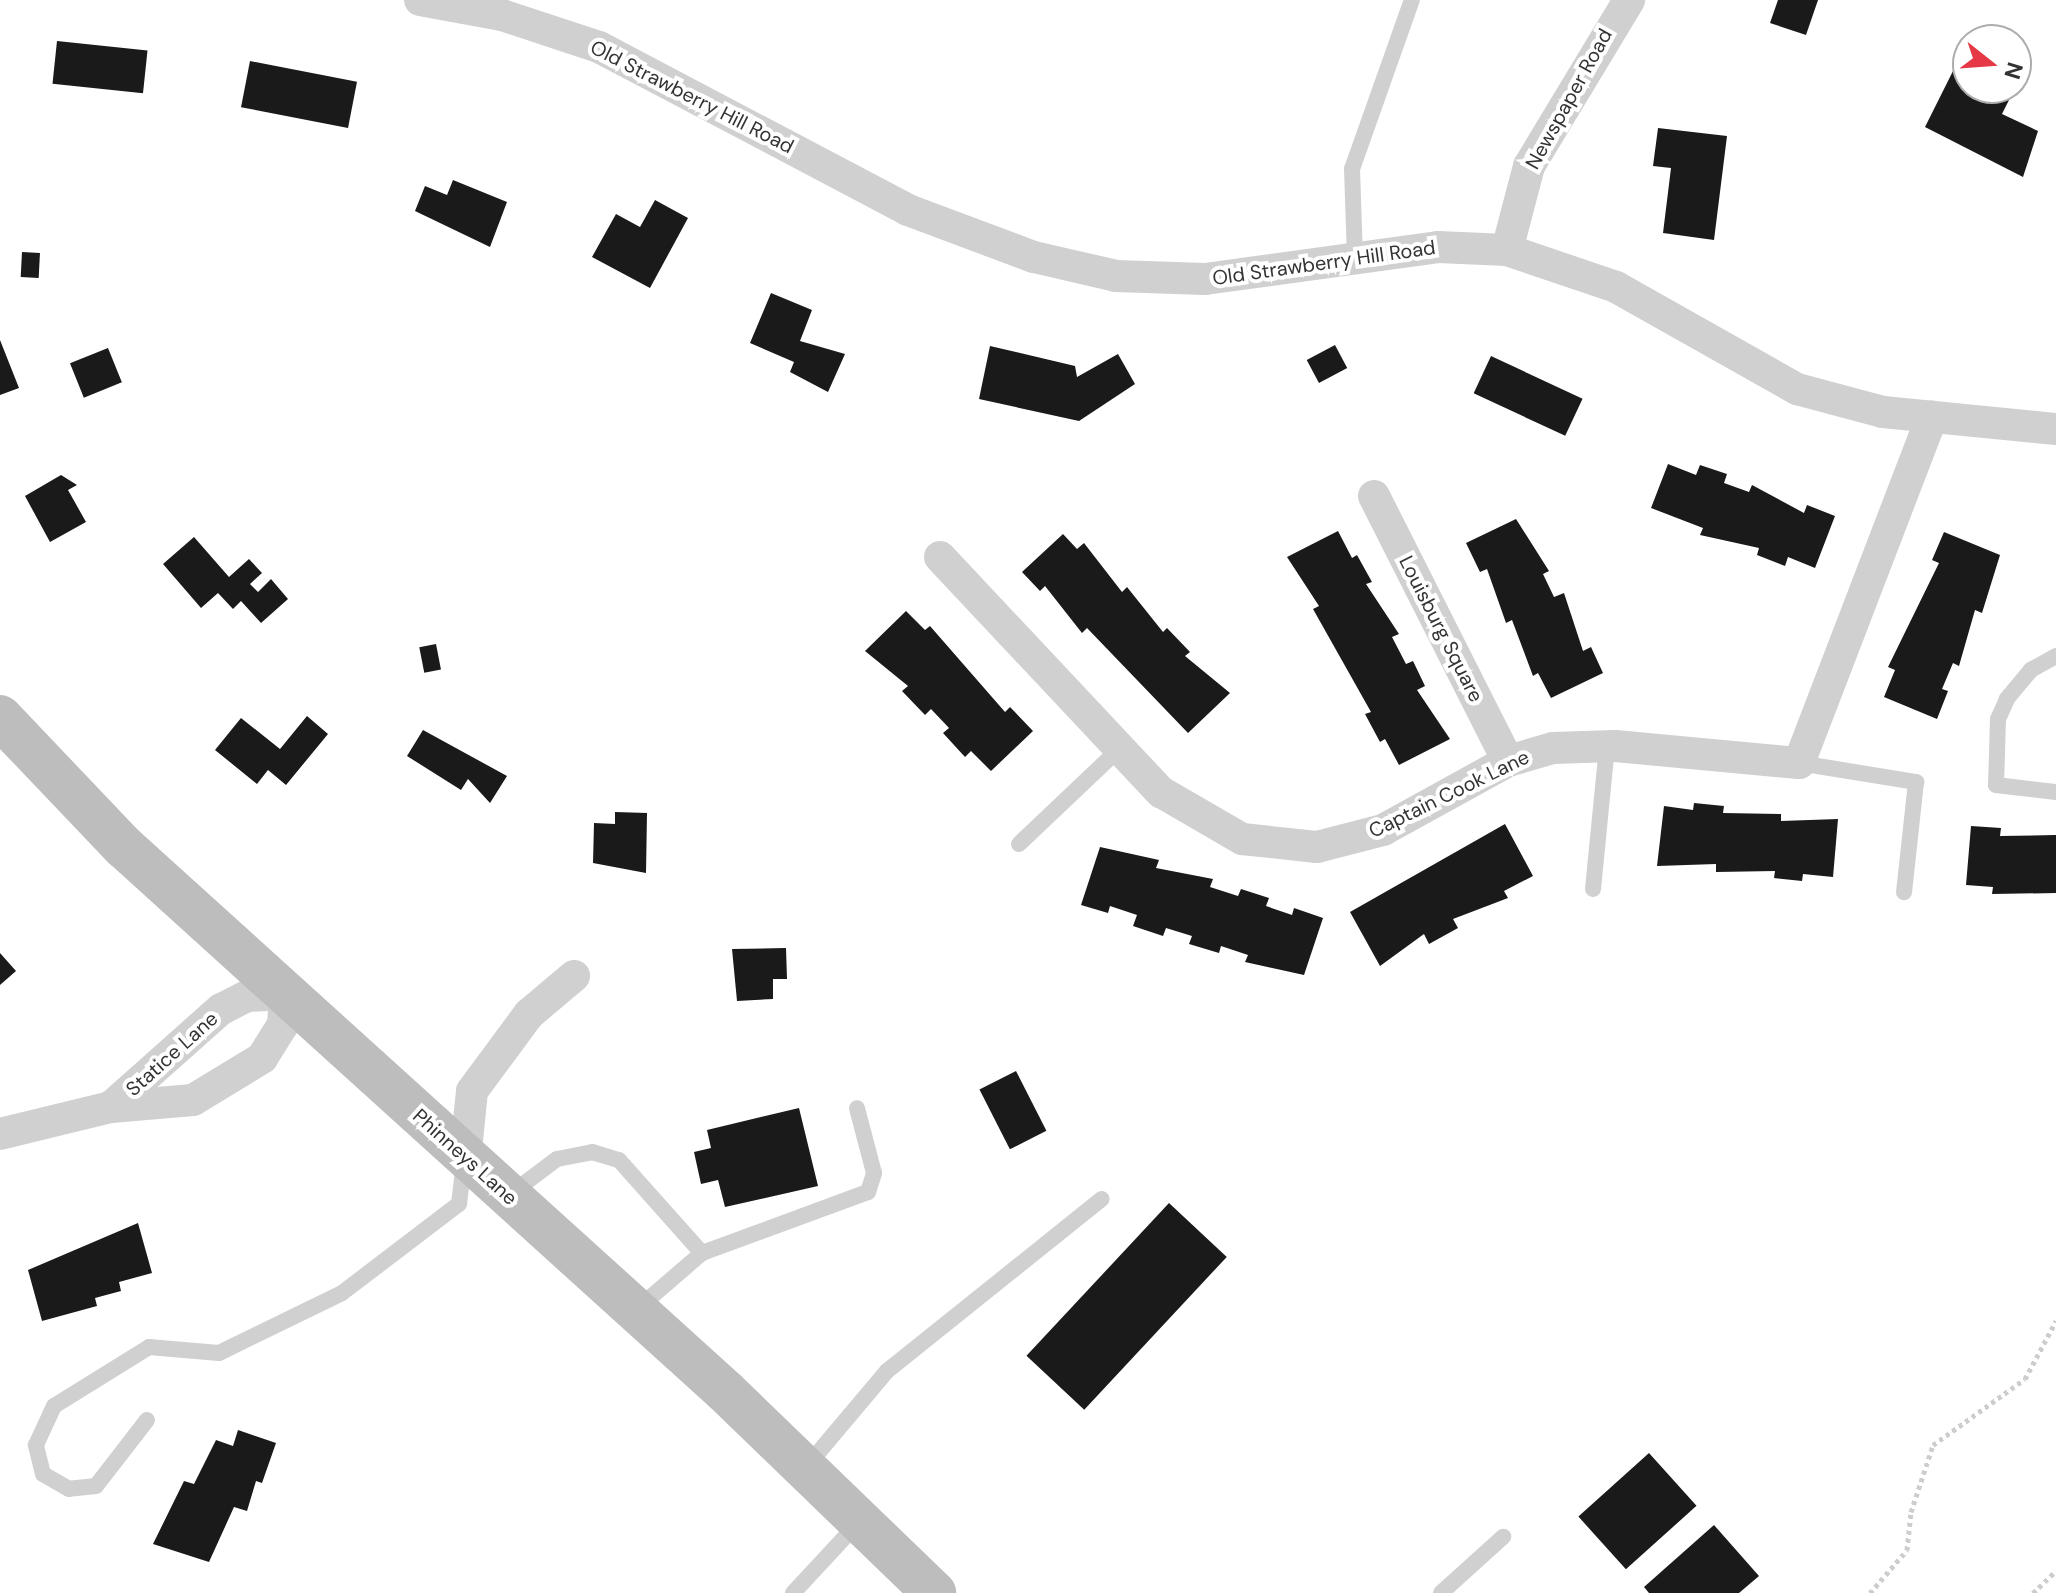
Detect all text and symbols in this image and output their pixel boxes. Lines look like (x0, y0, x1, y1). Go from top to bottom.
north arrow (1952, 24, 2032, 104)
street label: Newspaper Road (1521, 25, 1617, 173)
street label: Old Strawberry Hill Road (586, 35, 798, 159)
text: N (1997, 59, 2030, 82)
street label: Old Strawberry Hill Road (1211, 235, 1437, 291)
street label: Louisburg Square (1394, 552, 1488, 706)
street label: Captain Cook Lane (1365, 745, 1533, 843)
street label: Statice Lane (121, 1007, 223, 1101)
street label: Phinneys Lane (408, 1104, 522, 1210)

